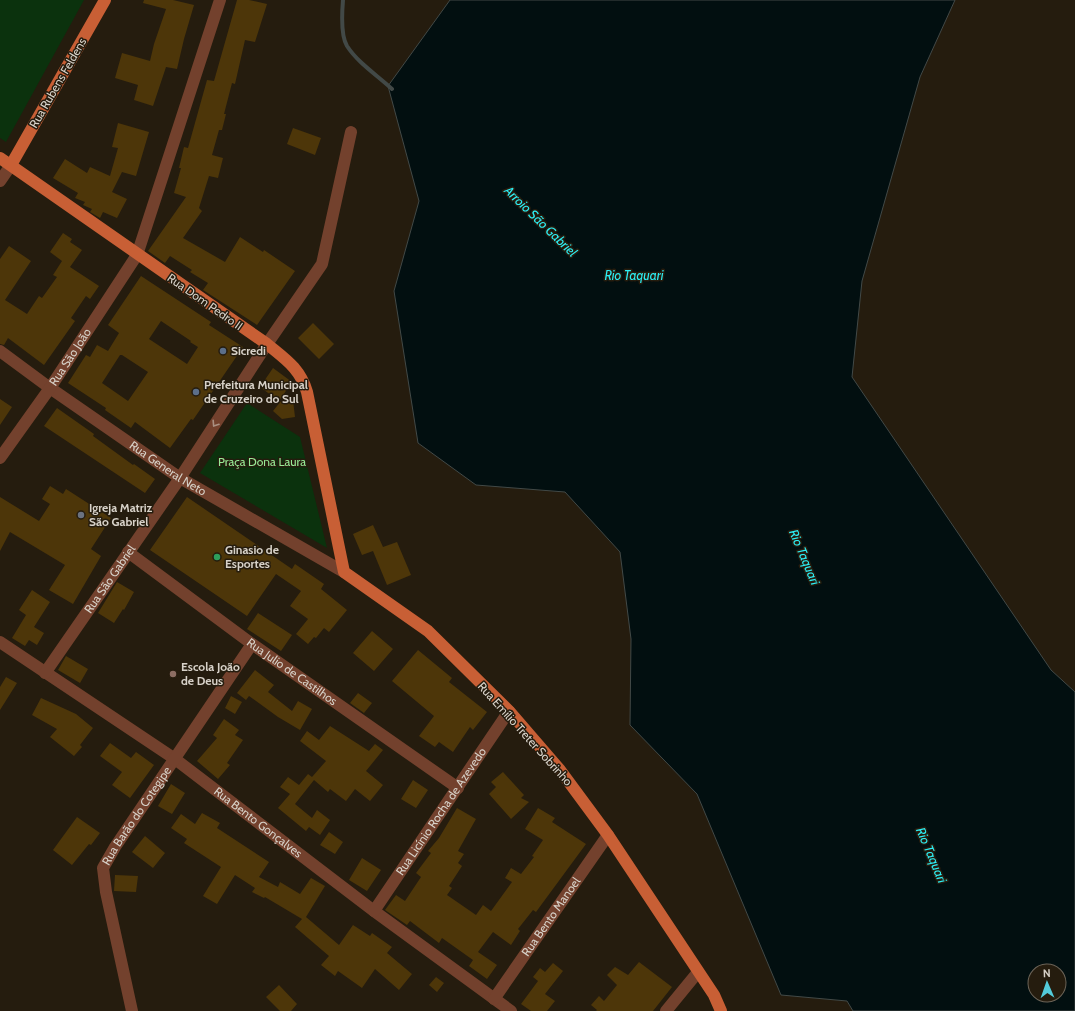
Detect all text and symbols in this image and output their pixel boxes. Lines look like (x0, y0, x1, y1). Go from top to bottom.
street label: Rua Rubens Feldens (26, 35, 89, 130)
water label: Arroio São Gabriel (501, 182, 581, 260)
water label: Rio Taquari (604, 267, 664, 283)
street label: Rua Dom Pedro II (165, 270, 246, 333)
street label: Rua São João (46, 325, 94, 388)
place label: Sicredi (231, 343, 266, 358)
marker: Sicredi (218, 346, 228, 356)
place label: Prefeitura Municipal de Cruzeiro do Sul (204, 377, 308, 406)
marker: Prefeitura Municipal de Cruzeiro do Sul (191, 387, 201, 397)
one-way arrow (212, 420, 220, 427)
street label: Rua General Neto (127, 437, 210, 499)
park label: Praça Dona Laura (218, 454, 306, 469)
place label: Igreja Matriz São Gabriel (89, 500, 153, 529)
marker: Igreja Matriz São Gabriel (76, 510, 86, 520)
water label: Rio Taquari (786, 527, 824, 588)
street label: Rua São Gabriel (81, 542, 138, 616)
place label: Ginasio de Esportes (225, 542, 279, 571)
marker: Ginasio de Esportes (212, 552, 222, 562)
street label: Rua Julio de Castilhos (244, 635, 340, 708)
place label: Escola João de Deus (181, 659, 240, 688)
marker: Escola João de Deus (168, 669, 178, 679)
street label: Rua Emílio Treter Sobrinho (475, 679, 576, 789)
street label: Rua Licínio Rocha de Azevedo (392, 744, 489, 878)
street label: Rua Barão do Cotegipe (98, 763, 174, 868)
street label: Rua Bento Gonçalves (211, 783, 306, 861)
water label: Rio Taquari (913, 825, 951, 886)
street label: Rua Bento Manoel (518, 874, 583, 959)
north arrow (1027, 963, 1067, 1003)
text: N (1043, 966, 1051, 980)

